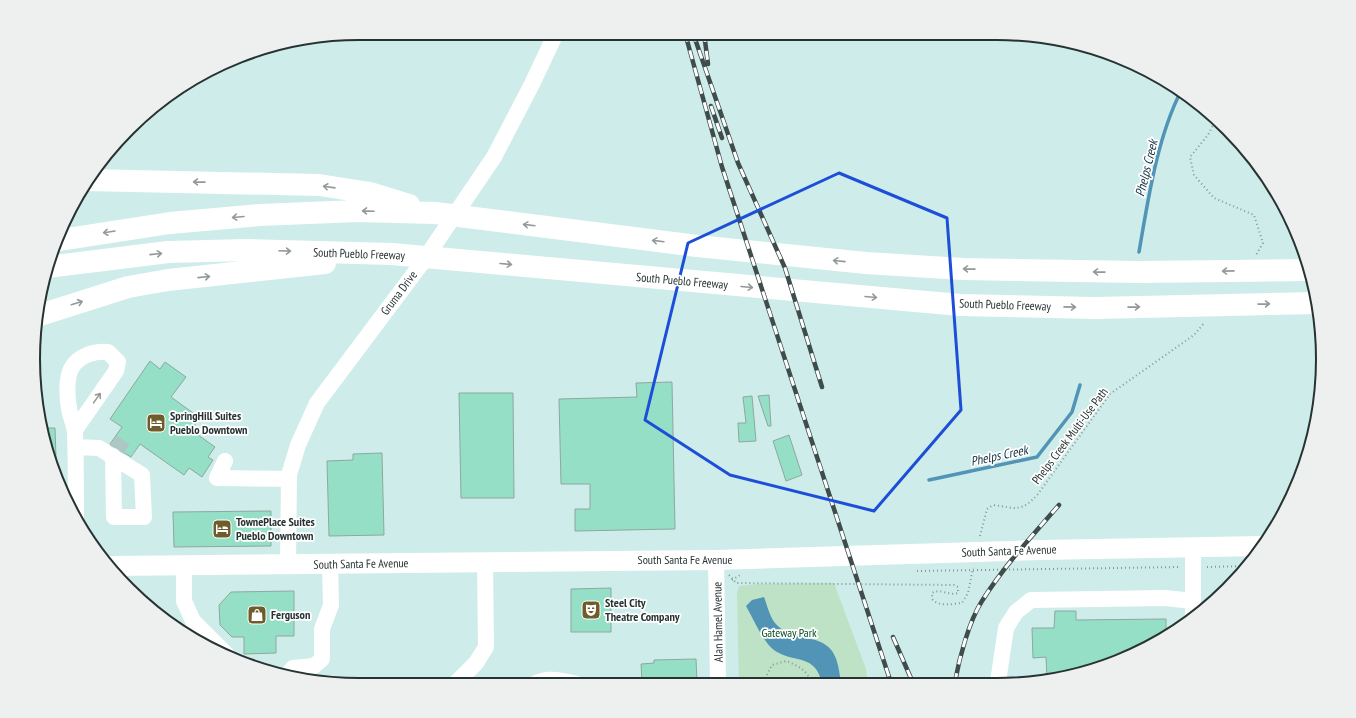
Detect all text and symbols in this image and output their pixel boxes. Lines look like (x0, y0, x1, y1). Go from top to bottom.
water label: Phelps Creek (1131, 136, 1162, 198)
one-way arrow (193, 178, 206, 186)
one-way arrow (323, 183, 336, 191)
one-way arrow (362, 207, 375, 215)
one-way arrow (232, 213, 245, 221)
one-way arrow (523, 221, 536, 229)
one-way arrow (103, 228, 116, 236)
one-way arrow (652, 237, 665, 245)
street label: South Pueblo Freeway (313, 244, 406, 263)
one-way arrow (278, 247, 291, 255)
one-way arrow (149, 250, 162, 257)
one-way arrow (833, 257, 846, 264)
one-way arrow (499, 260, 512, 268)
one-way arrow (963, 265, 976, 273)
one-way arrow (1222, 267, 1235, 275)
street label: Gruma Drive (377, 268, 420, 318)
one-way arrow (1093, 268, 1106, 275)
street label: South Pueblo Freeway (636, 269, 729, 292)
one-way arrow (197, 273, 210, 280)
one-way arrow (740, 283, 753, 290)
one-way arrow (864, 294, 877, 301)
street label: South Pueblo Freeway (959, 295, 1052, 314)
one-way arrow (71, 299, 84, 306)
one-way arrow (1257, 300, 1270, 308)
one-way arrow (1127, 303, 1140, 311)
one-way arrow (1063, 304, 1076, 311)
street label: Phelps Creek Multi-Use Path (1028, 384, 1111, 487)
one-way arrow (93, 393, 101, 404)
place label: SpringHill Suites Pueblo Downtown (170, 408, 247, 437)
hotel icon: SpringHill Suites Pueblo Downtown (145, 412, 167, 434)
water label: Phelps Creek (969, 441, 1031, 470)
place label: TownePlace Suites Pueblo Downtown (236, 514, 315, 543)
hotel icon: TownePlace Suites Pueblo Downtown (211, 518, 233, 540)
street label: South Santa Fe Avenue (961, 541, 1057, 560)
street label: South Santa Fe Avenue (638, 552, 733, 567)
street label: South Santa Fe Avenue (313, 555, 409, 572)
street label: Alan Hamel Avenue (709, 582, 726, 662)
place label: Steel City Theatre Company (605, 595, 680, 624)
theatre icon: Steel City Theatre Company (580, 599, 602, 621)
shop icon: Ferguson (246, 604, 268, 626)
place label: Ferguson (271, 607, 310, 622)
park label: Gateway Park (761, 625, 817, 640)

